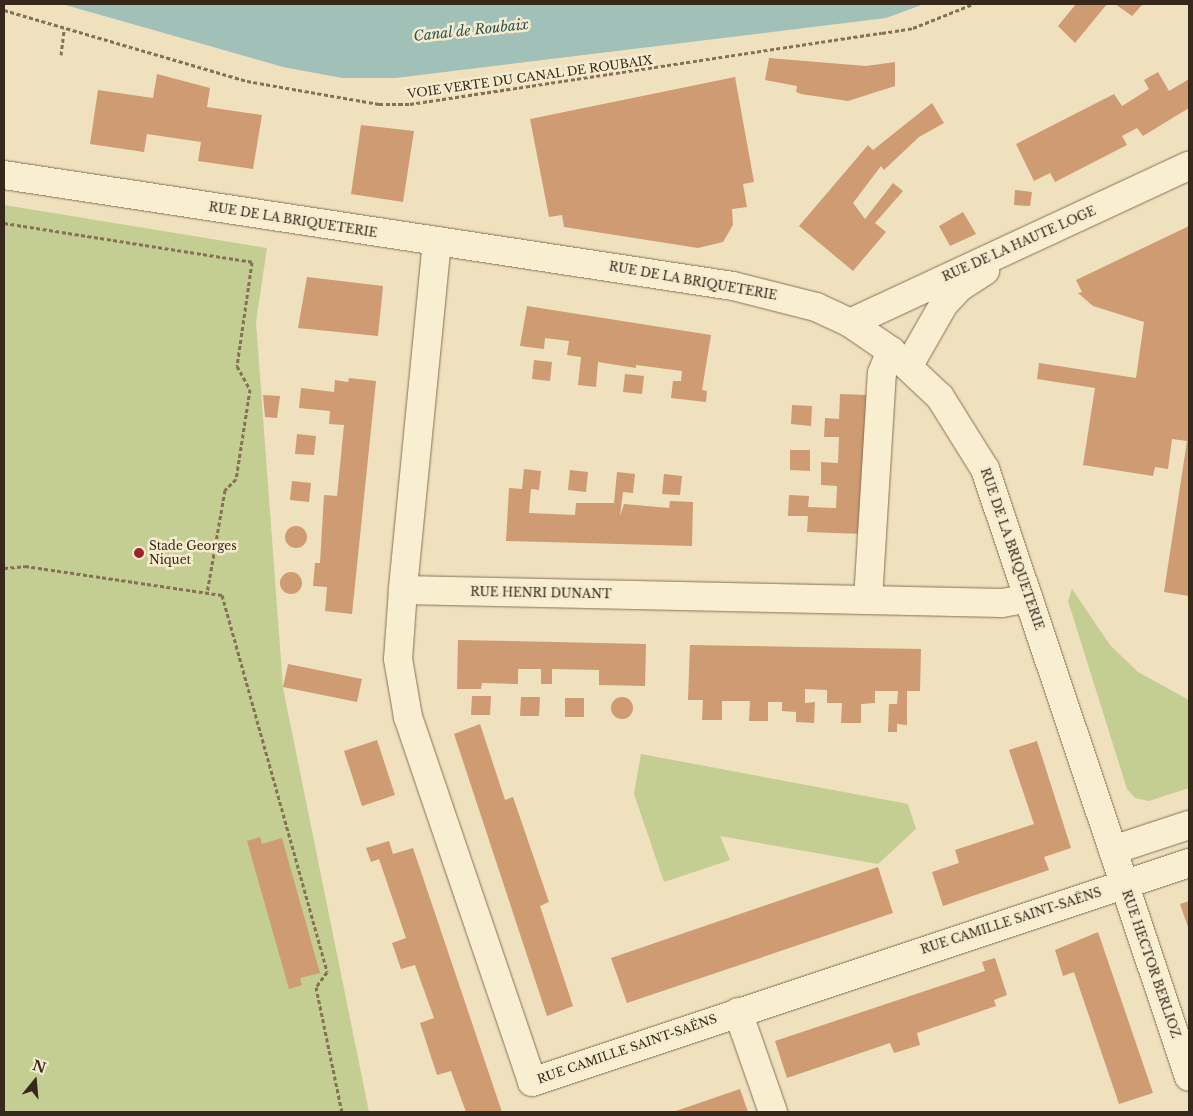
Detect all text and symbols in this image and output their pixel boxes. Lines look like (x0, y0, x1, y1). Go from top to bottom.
water label: Canal de Roubaix (412, 16, 530, 44)
street label: VOIE VERTE DU CANAL DE ROUBAIX (406, 53, 654, 101)
street label: RUE DE LA BRIQUETERIE (207, 200, 379, 240)
street label: RUE DE LA HAUTE LOGE (940, 203, 1098, 285)
street label: RUE DE LA BRIQUETERIE (608, 259, 778, 303)
street label: RUE DE LA BRIQUETERIE (977, 466, 1047, 632)
place label: Stade Georges Niquet (149, 539, 237, 567)
marker: Stade Georges Niquet (133, 547, 145, 559)
street label: RUE HENRI DUNANT (470, 585, 612, 601)
street label: RUE CAMILLE SAINT-SAËNS (919, 885, 1103, 957)
street label: RUE HECTOR BERLIOZ (1119, 888, 1183, 1040)
street label: RUE CAMILLE SAINT-SAËNS (535, 1011, 719, 1087)
north arrow (10, 1056, 60, 1106)
text: N (30, 1056, 48, 1077)

